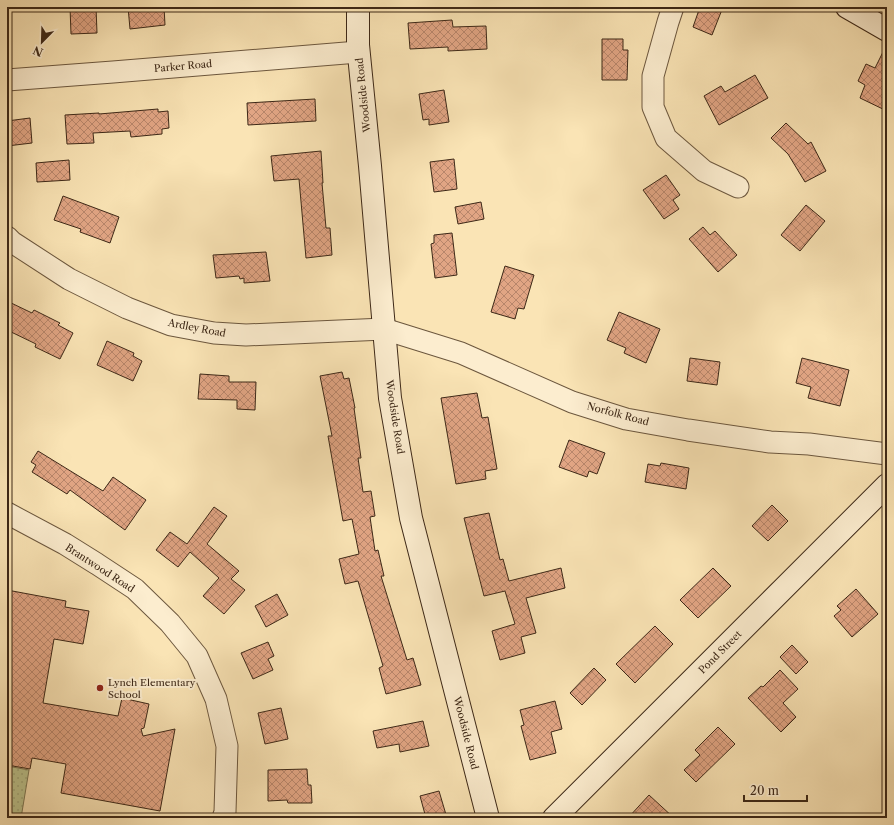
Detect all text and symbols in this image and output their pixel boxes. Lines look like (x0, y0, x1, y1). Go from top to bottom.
north arrow (22, 22, 62, 62)
text: N (31, 43, 45, 60)
street label: Parker Road (153, 57, 213, 75)
street label: Woodside Road (353, 57, 373, 134)
street label: Ardley Road (166, 316, 227, 340)
street label: Woodside Road (383, 378, 407, 455)
street label: Norfolk Road (585, 399, 651, 429)
street label: Brantwood Road (63, 541, 137, 595)
street label: Pond Street (696, 627, 745, 676)
place label: Lynch Elementary School (108, 676, 196, 701)
marker: Lynch Elementary School (95, 683, 105, 693)
street label: Woodside Road (450, 694, 481, 771)
scale bar (744, 777, 807, 803)
text: 20 m (750, 783, 779, 798)

